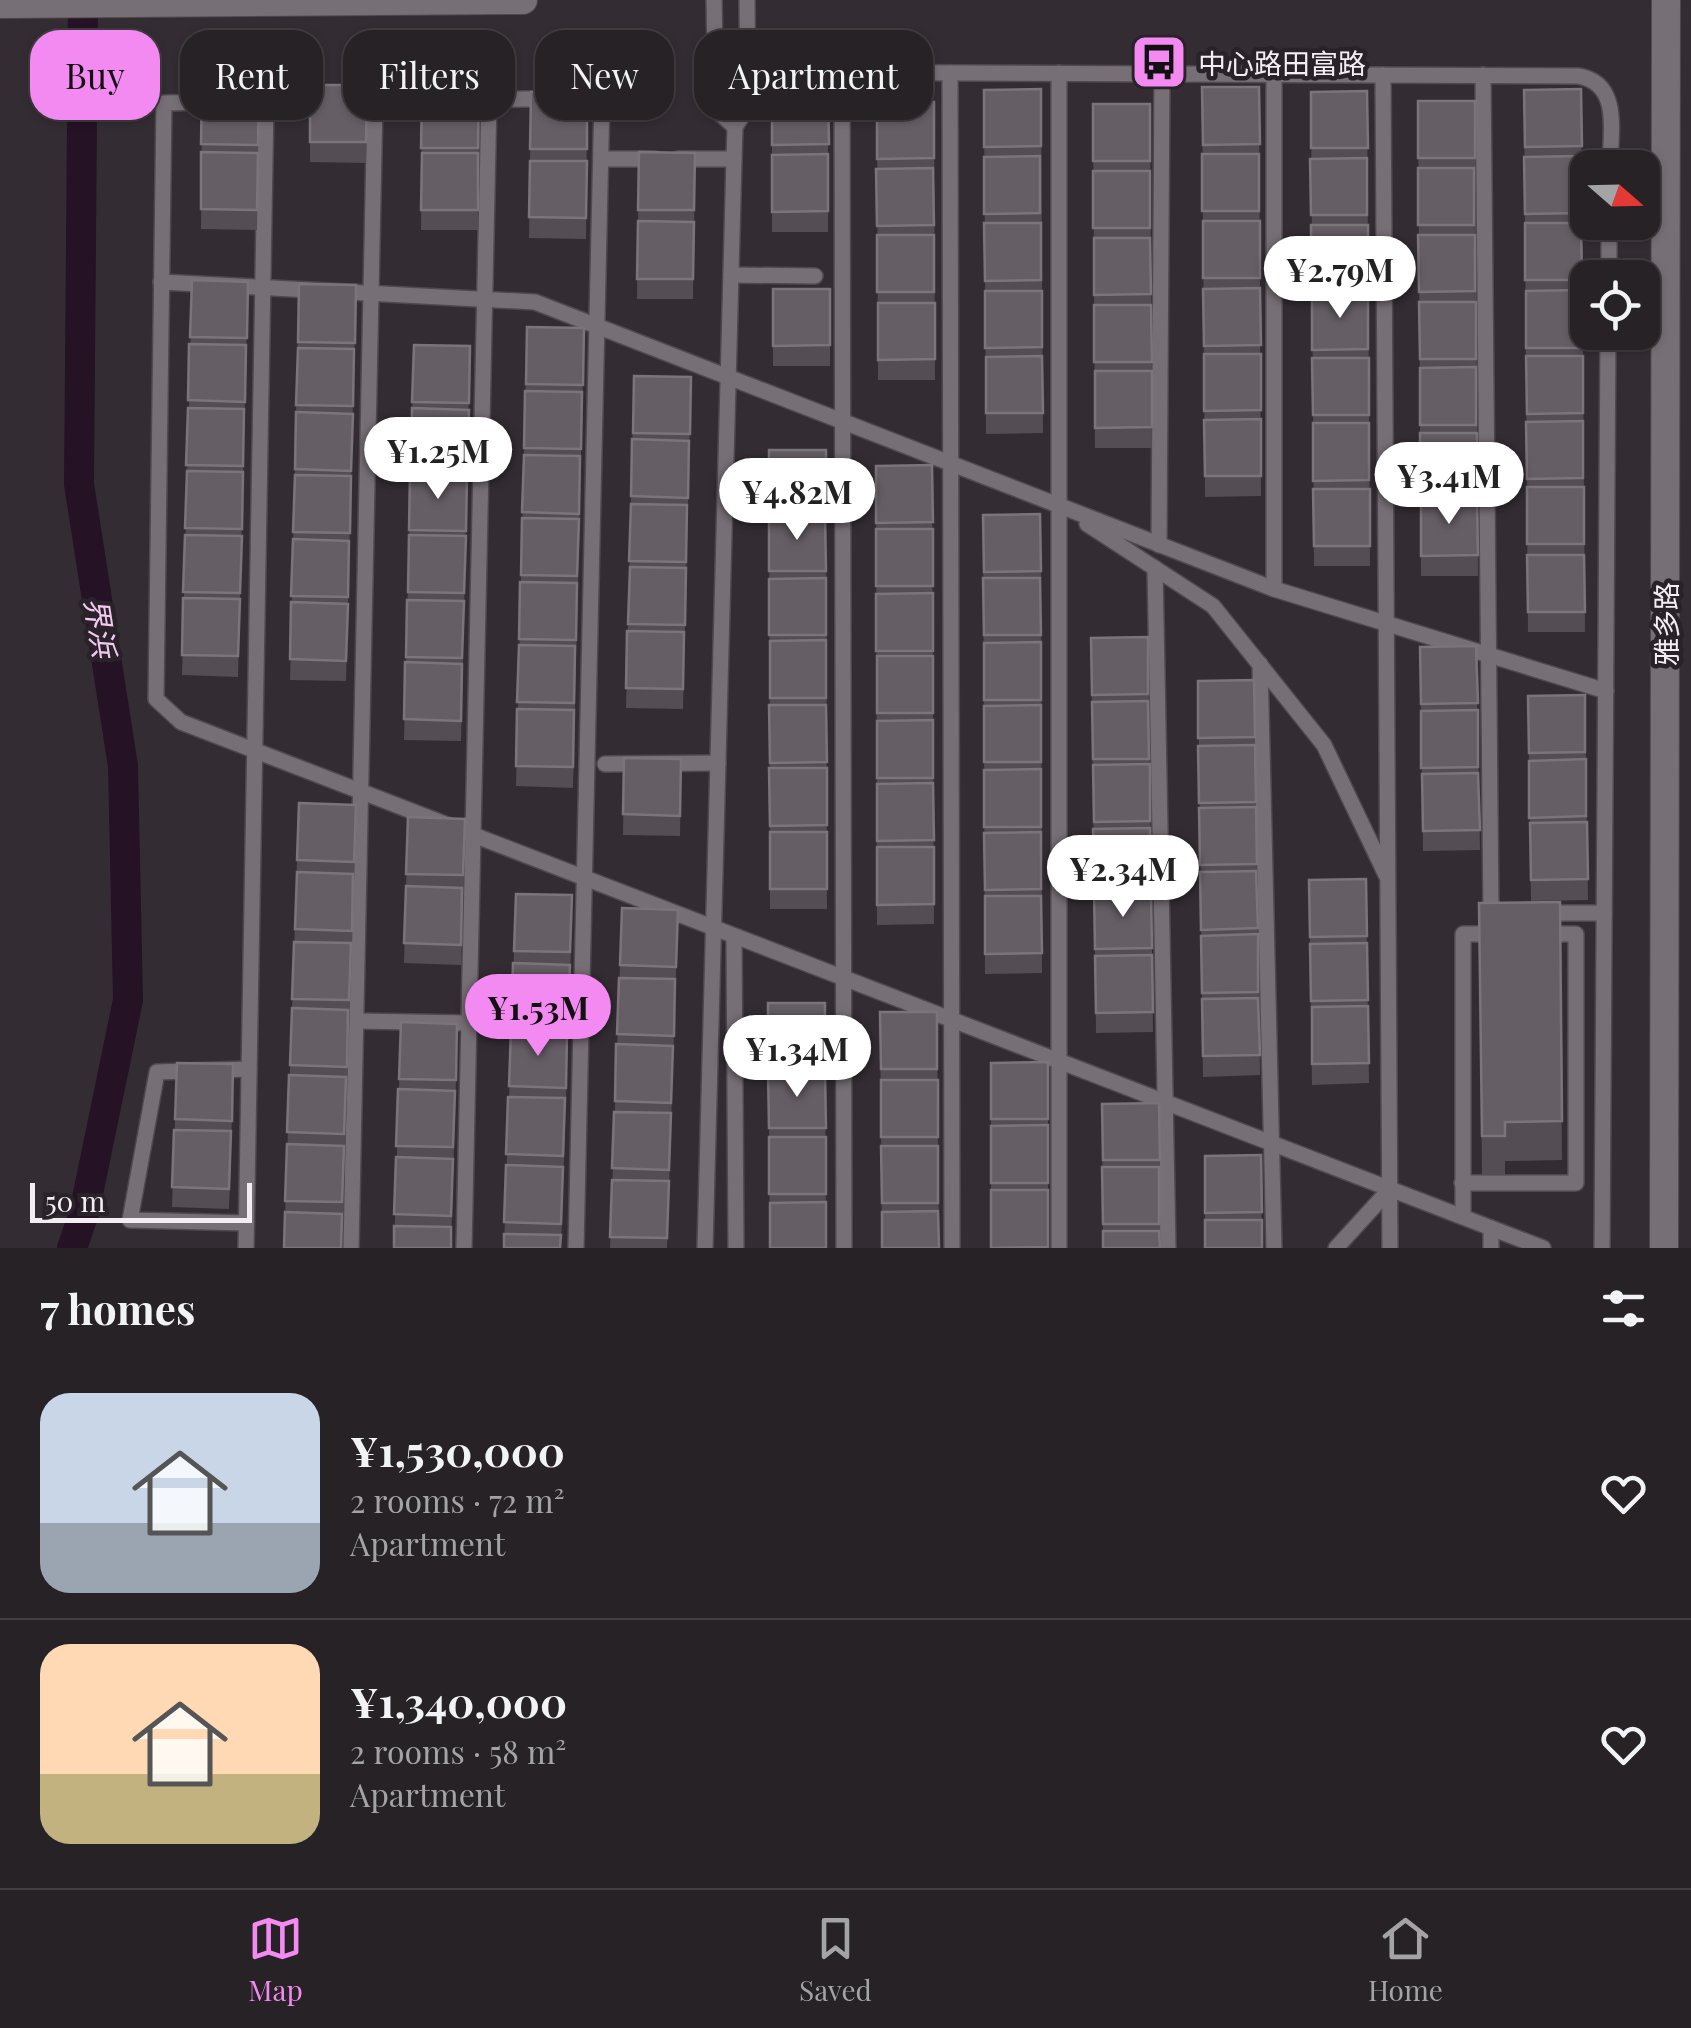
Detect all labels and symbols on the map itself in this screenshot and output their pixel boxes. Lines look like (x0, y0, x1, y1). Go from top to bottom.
bus stop icon: 中心路田富路 (1129, 32, 1189, 92)
place label: 中心路田富路 (1198, 44, 1366, 81)
north arrow (1570, 150, 1660, 240)
pin: ¥2.79M (1259, 236, 1421, 321)
pin: ¥1.25M (357, 417, 519, 502)
pin: ¥3.41M (1368, 442, 1530, 527)
pin: ¥4.82M (716, 458, 878, 543)
street label: 雅多路 (1647, 582, 1684, 666)
water label: 界浜 (77, 594, 126, 663)
pin: ¥2.34M (1042, 835, 1204, 920)
pin: ¥1.53M (457, 974, 619, 1059)
pin: ¥1.34M (716, 1015, 878, 1100)
scale bar (30, 1178, 252, 1222)

